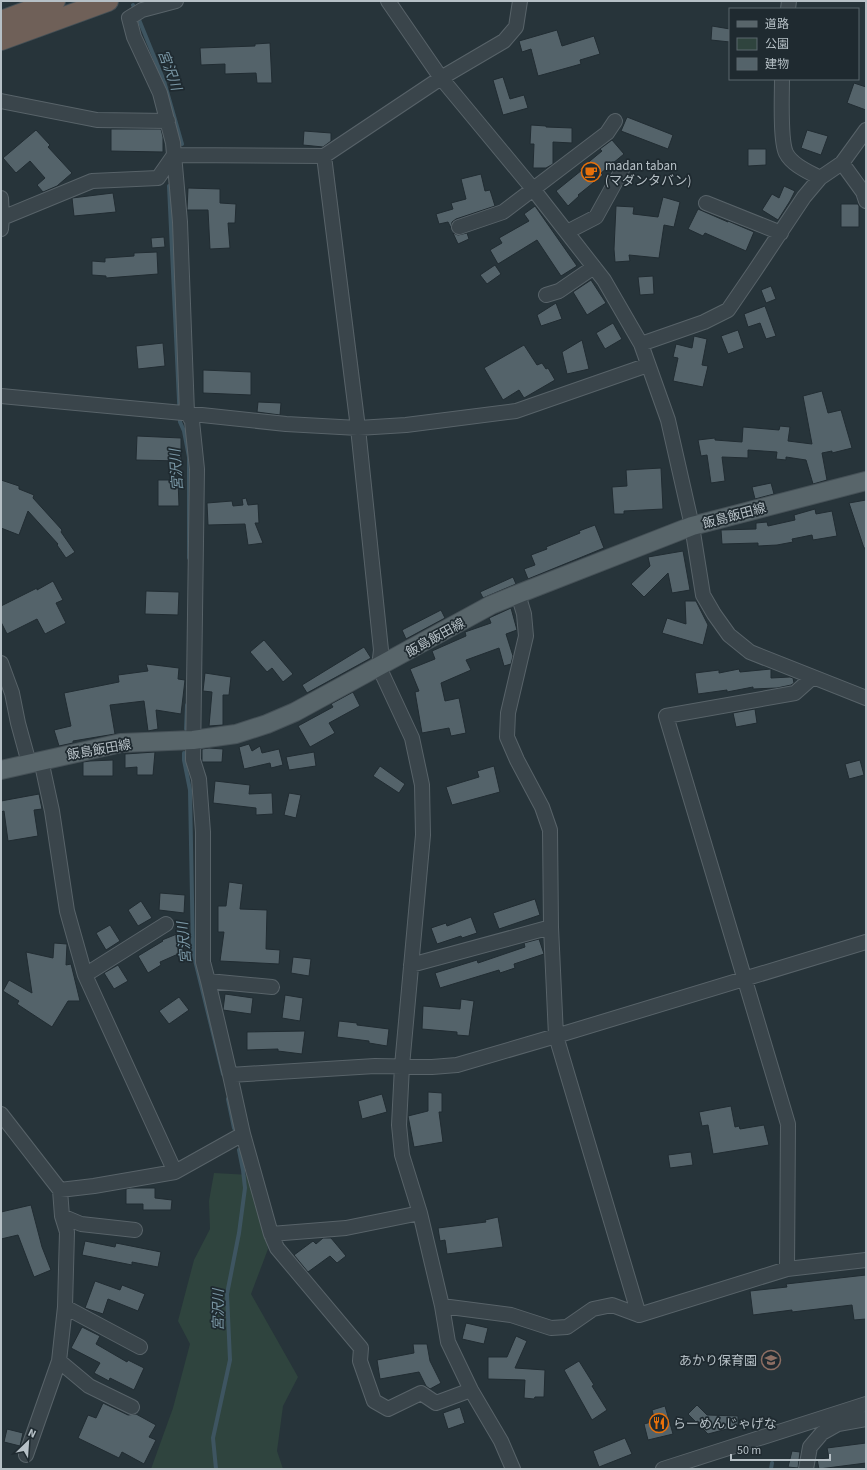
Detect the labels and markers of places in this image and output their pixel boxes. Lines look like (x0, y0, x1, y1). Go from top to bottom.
place label: madan taban (マダンタバン) (605, 157, 692, 190)
cafe icon: madan taban (マダンタバン) (580, 161, 602, 183)
school or university icon: あかり保育園 (760, 1349, 782, 1371)
place label: あかり保育園 (679, 1352, 757, 1370)
restaurant icon: らーめんじゃげな (648, 1412, 670, 1434)
place label: らーめんじゃげな (673, 1415, 777, 1433)

